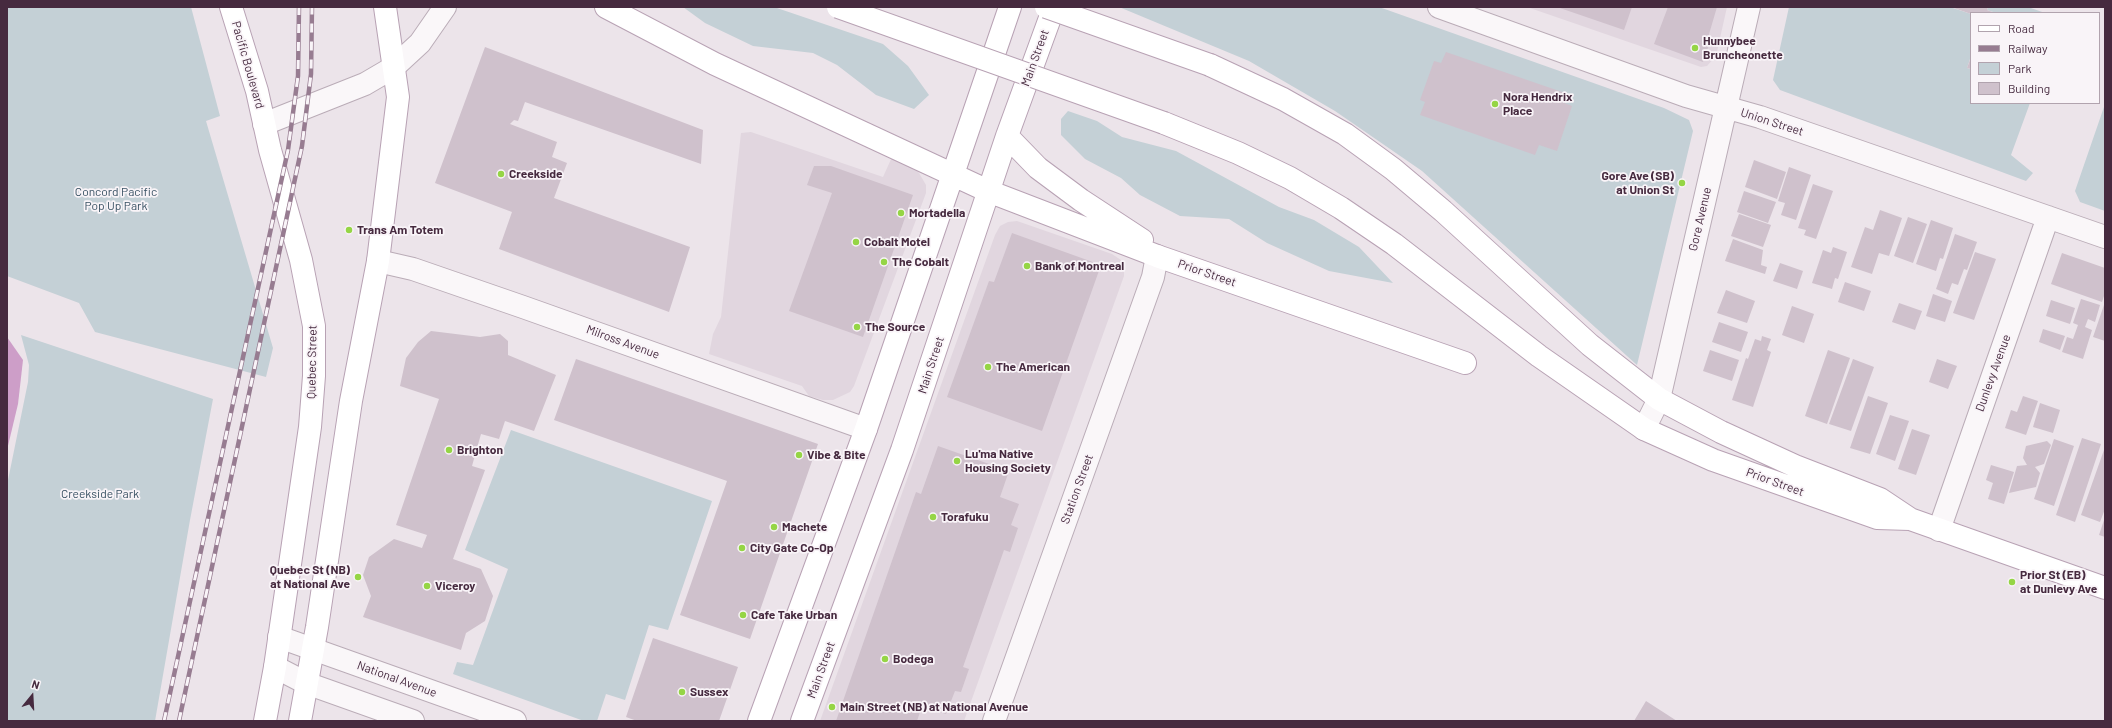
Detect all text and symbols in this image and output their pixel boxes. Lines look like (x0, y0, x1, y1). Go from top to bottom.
legend (1970, 12, 2100, 104)
street label: Pacific Boulevard (229, 19, 267, 111)
text: Road (2008, 21, 2035, 35)
street label: Main Street (1018, 28, 1052, 88)
place label: Hunnybee Bruncheonette (1703, 34, 1783, 62)
text: Railway (2008, 41, 2047, 55)
marker: Hunnybee Bruncheonette (1690, 43, 1700, 53)
text: Park (2008, 61, 2032, 75)
text: Building (2008, 81, 2050, 95)
place label: Nora Hendrix Place (1503, 90, 1572, 118)
marker: Nora Hendrix Place (1490, 99, 1500, 109)
street label: Union Street (1739, 105, 1805, 139)
place label: Creekside (509, 167, 563, 181)
marker: Creekside (496, 169, 506, 179)
place label: Gore Ave (SB) at Union St (1601, 169, 1674, 197)
marker: Gore Ave (SB) at Union St (1677, 178, 1687, 188)
park label: Concord Pacific Pop Up Park (75, 185, 157, 213)
street label: Gore Avenue (1686, 186, 1714, 252)
place label: Mortadella (909, 206, 965, 220)
marker: Mortadella (896, 208, 906, 218)
place label: Trans Am Totem (357, 223, 443, 237)
marker: Trans Am Totem (344, 225, 354, 235)
place label: Cobalt Motel (864, 235, 930, 249)
marker: Cobalt Motel (851, 237, 861, 247)
place label: The Cobalt (892, 255, 949, 269)
street label: Prior Street (1176, 256, 1238, 290)
marker: The Cobalt (879, 257, 889, 267)
place label: Bank of Montreal (1035, 259, 1124, 273)
marker: Bank of Montreal (1022, 261, 1032, 271)
place label: The Source (865, 320, 925, 334)
street label: Milross Avenue (584, 322, 662, 362)
marker: The Source (852, 322, 862, 332)
street label: Quebec Street (304, 325, 320, 399)
street label: Dunlevy Avenue (1972, 333, 2014, 413)
street label: Main Street (915, 335, 947, 395)
place label: The American (996, 360, 1070, 374)
marker: The American (983, 362, 993, 372)
place label: Brighton (457, 443, 503, 457)
marker: Brighton (444, 445, 454, 455)
place label: Lu'ma Native Housing Society (965, 447, 1051, 475)
place label: Vibe & Bite (807, 448, 866, 462)
marker: Vibe & Bite (794, 450, 804, 460)
street label: Station Street (1058, 452, 1096, 526)
marker: Lu'ma Native Housing Society (952, 456, 962, 466)
street label: Prior Street (1744, 465, 1806, 499)
park label: Creekside Park (61, 487, 139, 501)
place label: Torafuku (941, 510, 989, 524)
marker: Torafuku (928, 512, 938, 522)
place label: Machete (782, 520, 827, 534)
marker: Machete (769, 522, 779, 532)
place label: City Gate Co-Op (750, 541, 833, 555)
marker: City Gate Co-Op (737, 543, 747, 553)
place label: Quebec St (NB) at National Ave (270, 563, 350, 591)
place label: Prior St (EB) at Dunlevy Ave (2020, 568, 2097, 596)
marker: Quebec St (NB) at National Ave (353, 572, 363, 582)
marker: Prior St (EB) at Dunlevy Ave (2007, 577, 2017, 587)
place label: Viceroy (435, 579, 475, 593)
marker: Viceroy (422, 581, 432, 591)
place label: Cafe Take Urban (751, 608, 837, 622)
marker: Cafe Take Urban (738, 610, 748, 620)
street label: Main Street (804, 640, 838, 700)
place label: Bodega (893, 652, 933, 666)
marker: Bodega (880, 654, 890, 664)
street label: National Avenue (355, 658, 439, 700)
north arrow (12, 676, 52, 716)
text: N (30, 677, 41, 691)
place label: Sussex (690, 685, 728, 699)
marker: Sussex (677, 687, 687, 697)
place label: Main Street (NB) at National Avenue (840, 700, 1028, 714)
marker: Main Street (NB) at National Avenue (827, 702, 837, 712)

